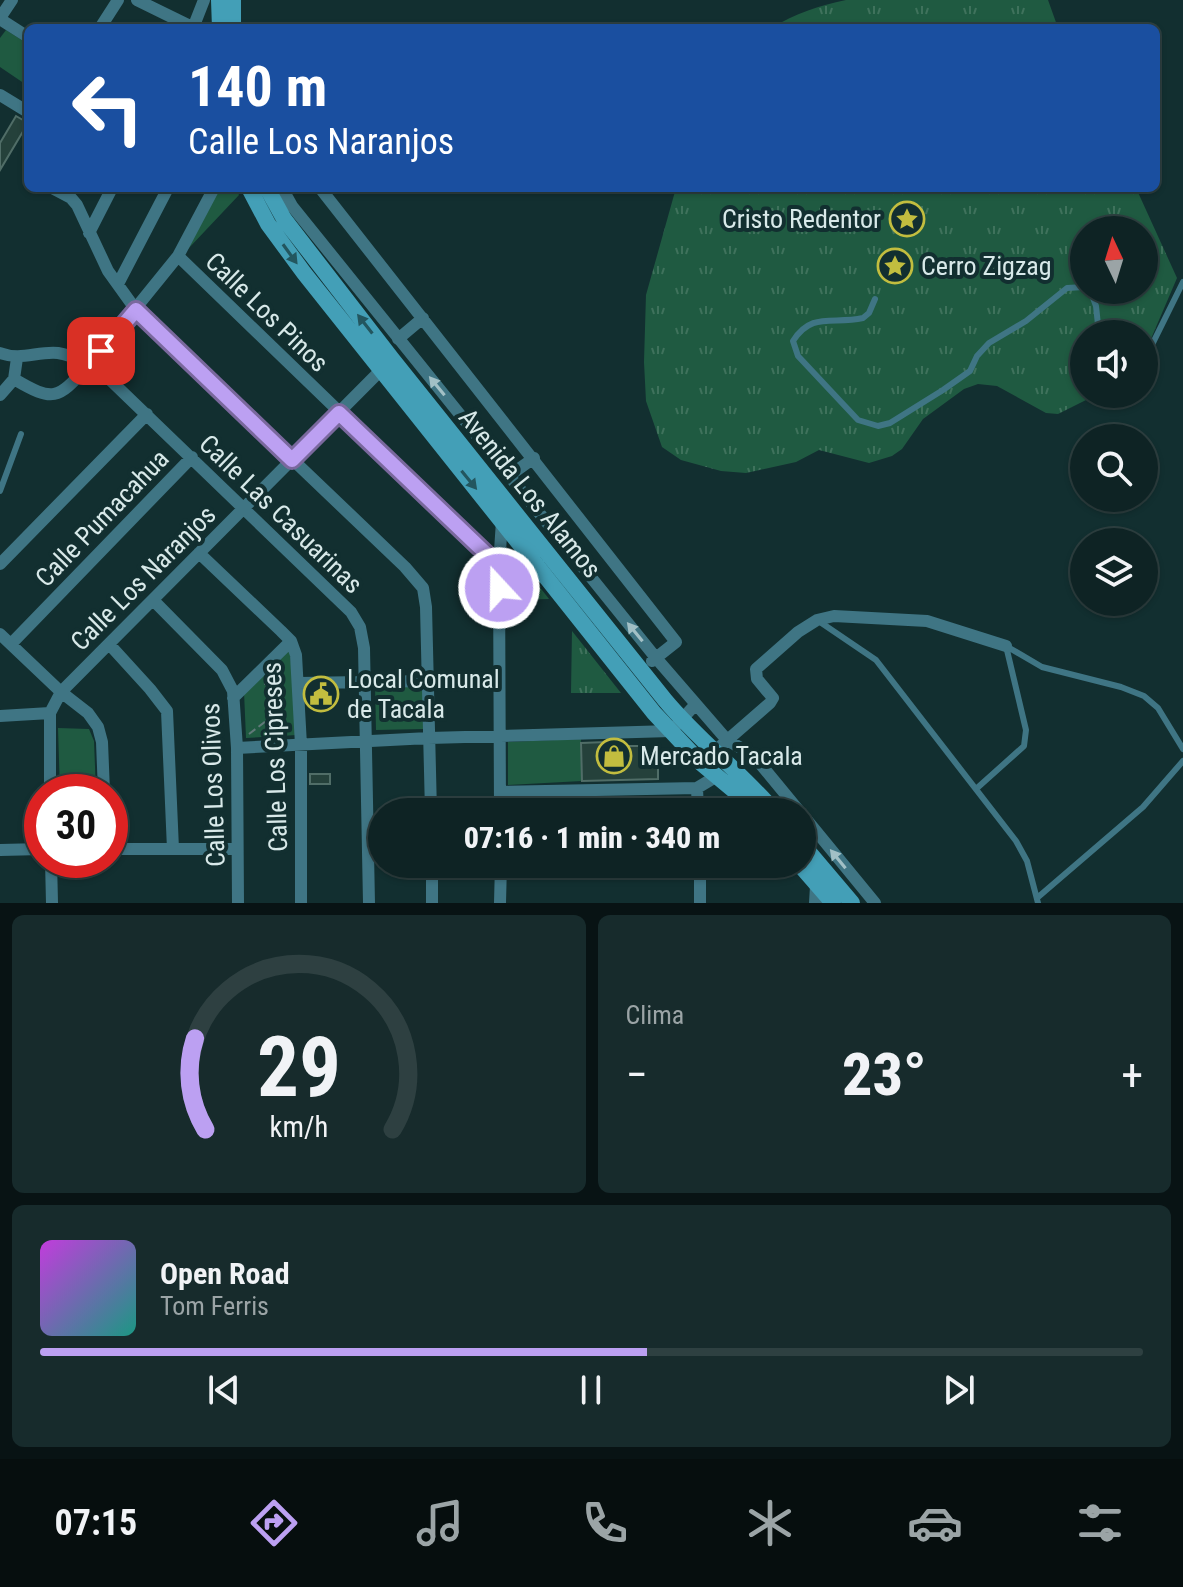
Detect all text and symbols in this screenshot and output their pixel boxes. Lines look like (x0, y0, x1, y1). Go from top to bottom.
text: 140 m (188, 54, 327, 120)
icon: left (56, 56, 160, 160)
text: Calle Los Naranjos (188, 121, 454, 163)
place icon: Cristo Redentor (888, 200, 926, 238)
place label: Cristo Redentor (722, 204, 881, 234)
north arrow (1070, 216, 1158, 304)
map controls (1070, 216, 1158, 616)
one-way arrow (282, 243, 298, 264)
street label: Calle Los Pinos (200, 246, 334, 378)
place icon: Cerro Zigzag (876, 247, 914, 285)
place label: Cerro Zigzag (921, 251, 1052, 281)
one-way arrow (357, 314, 374, 334)
pin (67, 317, 135, 385)
button: sound (1070, 320, 1158, 408)
icon: arrive (79, 329, 123, 373)
one-way arrow (429, 376, 446, 396)
street label: Avenida Los Alamos (453, 403, 607, 583)
button: search (1070, 424, 1158, 512)
street label: Calle Las Casuarinas (193, 429, 369, 599)
street label: Calle Pumacahua (29, 443, 175, 593)
one-way arrow (460, 469, 477, 489)
street label: Calle Los Naranjos (64, 499, 222, 657)
button: layers (1070, 528, 1158, 616)
position arrow (457, 546, 541, 630)
one-way arrow (627, 622, 644, 642)
street label: Calle Los Cipreses (257, 662, 293, 852)
place label: Local Comunal de Tacala (347, 664, 500, 724)
public building icon: Local Comunal de Tacala (302, 675, 340, 713)
street label: Calle Los Olivos (195, 703, 231, 867)
shop icon: Mercado Tacala (595, 737, 633, 775)
place label: Mercado Tacala (640, 741, 803, 771)
speed limit sign: 30 (24, 774, 128, 878)
text: 07:16 · 1 min · 340 m (464, 820, 720, 855)
one-way arrow (830, 849, 847, 869)
text: Clima (626, 1000, 684, 1030)
text: 29 (257, 1019, 341, 1116)
text: 23° (842, 1039, 927, 1110)
text: − (626, 1049, 648, 1101)
text: + (1121, 1049, 1143, 1101)
text: km/h (269, 1110, 328, 1144)
text: Open Road (160, 1256, 290, 1291)
text: Tom Ferris (160, 1291, 269, 1321)
icon: previous (202, 1368, 246, 1412)
icon: pause (569, 1368, 613, 1412)
icon: next (937, 1368, 981, 1412)
icon: directions (246, 1495, 302, 1551)
icon: music (412, 1495, 468, 1551)
icon: phone (577, 1495, 633, 1551)
icon: climate (742, 1495, 798, 1551)
icon: car (907, 1495, 963, 1551)
icon: filters (1072, 1495, 1128, 1551)
text: 07:15 (55, 1502, 137, 1544)

